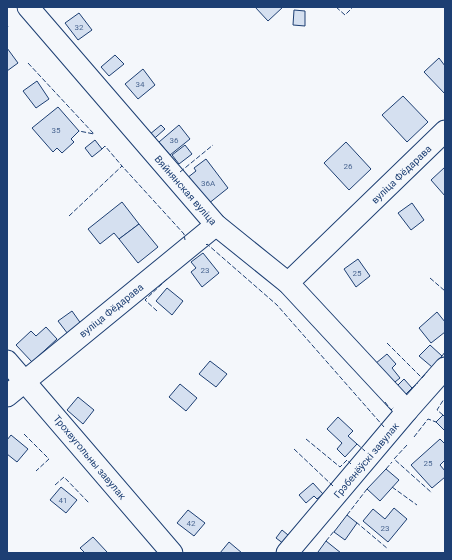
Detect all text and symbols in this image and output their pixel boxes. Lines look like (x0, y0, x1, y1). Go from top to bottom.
house number: 32 (75, 23, 84, 32)
house number: 34 (136, 80, 145, 89)
house number: 35 (52, 126, 61, 135)
house number: 36 (170, 136, 179, 145)
street label: вуліца Фёдарава (368, 142, 434, 206)
street label: Вяйнянская вуліца (152, 153, 219, 227)
house number: 26 (344, 162, 353, 171)
house number: 36А (201, 179, 216, 188)
house number: 23 (201, 266, 210, 275)
house number: 25 (353, 269, 362, 278)
street label: вуліца Фёдарава (77, 280, 145, 340)
street label: Трохвугольны завулак (51, 413, 128, 502)
street label: Грэбенёўскі завулак (332, 420, 401, 500)
house number: 25 (424, 459, 433, 468)
house number: 41 (59, 496, 68, 505)
house number: 42 (187, 519, 196, 528)
house number: 23 (381, 524, 390, 533)

